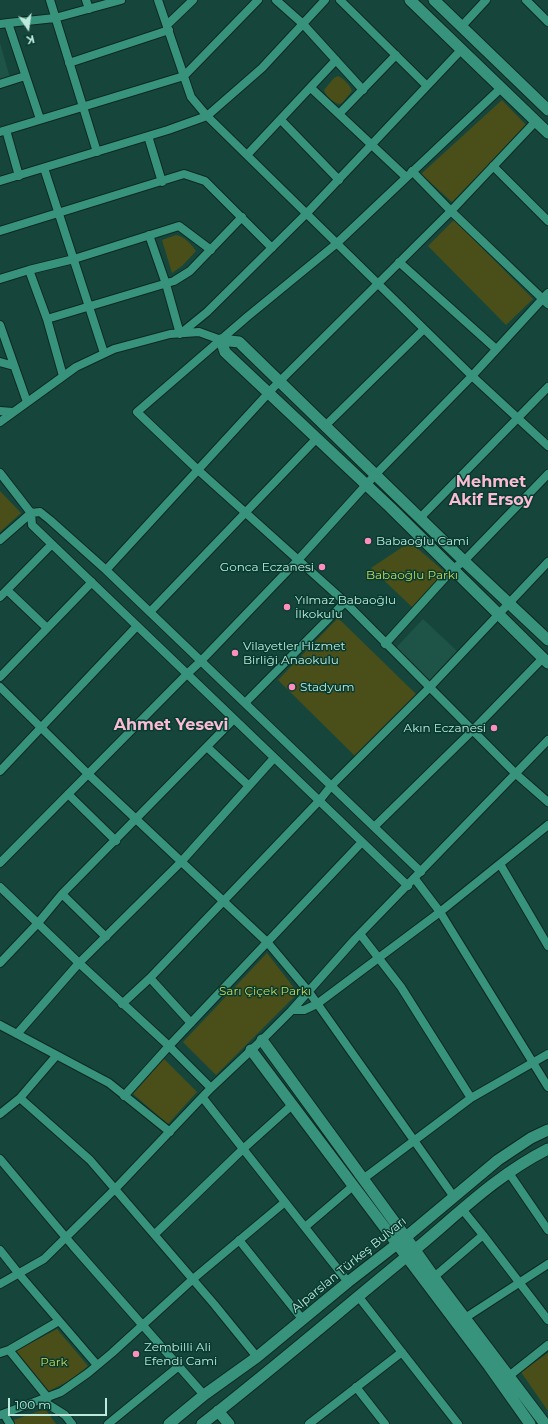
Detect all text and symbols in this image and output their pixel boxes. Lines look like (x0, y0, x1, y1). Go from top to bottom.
north arrow (8, 8, 48, 48)
text: K (25, 32, 36, 47)
district label: Mehmet Akif Ersoy (449, 472, 533, 510)
place label: Babaoğlu Cami (376, 534, 469, 548)
marker: Babaoğlu Cami (363, 536, 373, 546)
place label: Gonca Eczanesi (220, 560, 314, 574)
marker: Gonca Eczanesi (317, 562, 327, 572)
park label: Babaoğlu Parkı (366, 568, 458, 582)
place label: Yılmaz Babaoğlu İlkokulu (295, 593, 396, 621)
marker: Yılmaz Babaoğlu İlkokulu (282, 602, 292, 612)
place label: Vilayetler Hizmet Birliği Anaokulu (243, 639, 345, 667)
marker: Vilayetler Hizmet Birliği Anaokulu (230, 648, 240, 658)
place label: Stadyum (300, 680, 354, 694)
marker: Stadyum (287, 682, 297, 692)
district label: Ahmet Yesevi (114, 715, 228, 735)
place label: Akın Eczanesi (404, 721, 486, 735)
marker: Akın Eczanesi (489, 723, 499, 733)
park label: Sarı Çiçek Parkı (219, 984, 311, 998)
street label: Alparslan Türkeş Bulvarı (289, 1214, 409, 1316)
place label: Zembilli Ali Efendi Cami (144, 1340, 217, 1368)
marker: Zembilli Ali Efendi Cami (131, 1349, 141, 1359)
park label: Park (40, 1355, 68, 1369)
scale bar (10, 1390, 109, 1416)
text: 100 m (15, 1397, 51, 1412)

